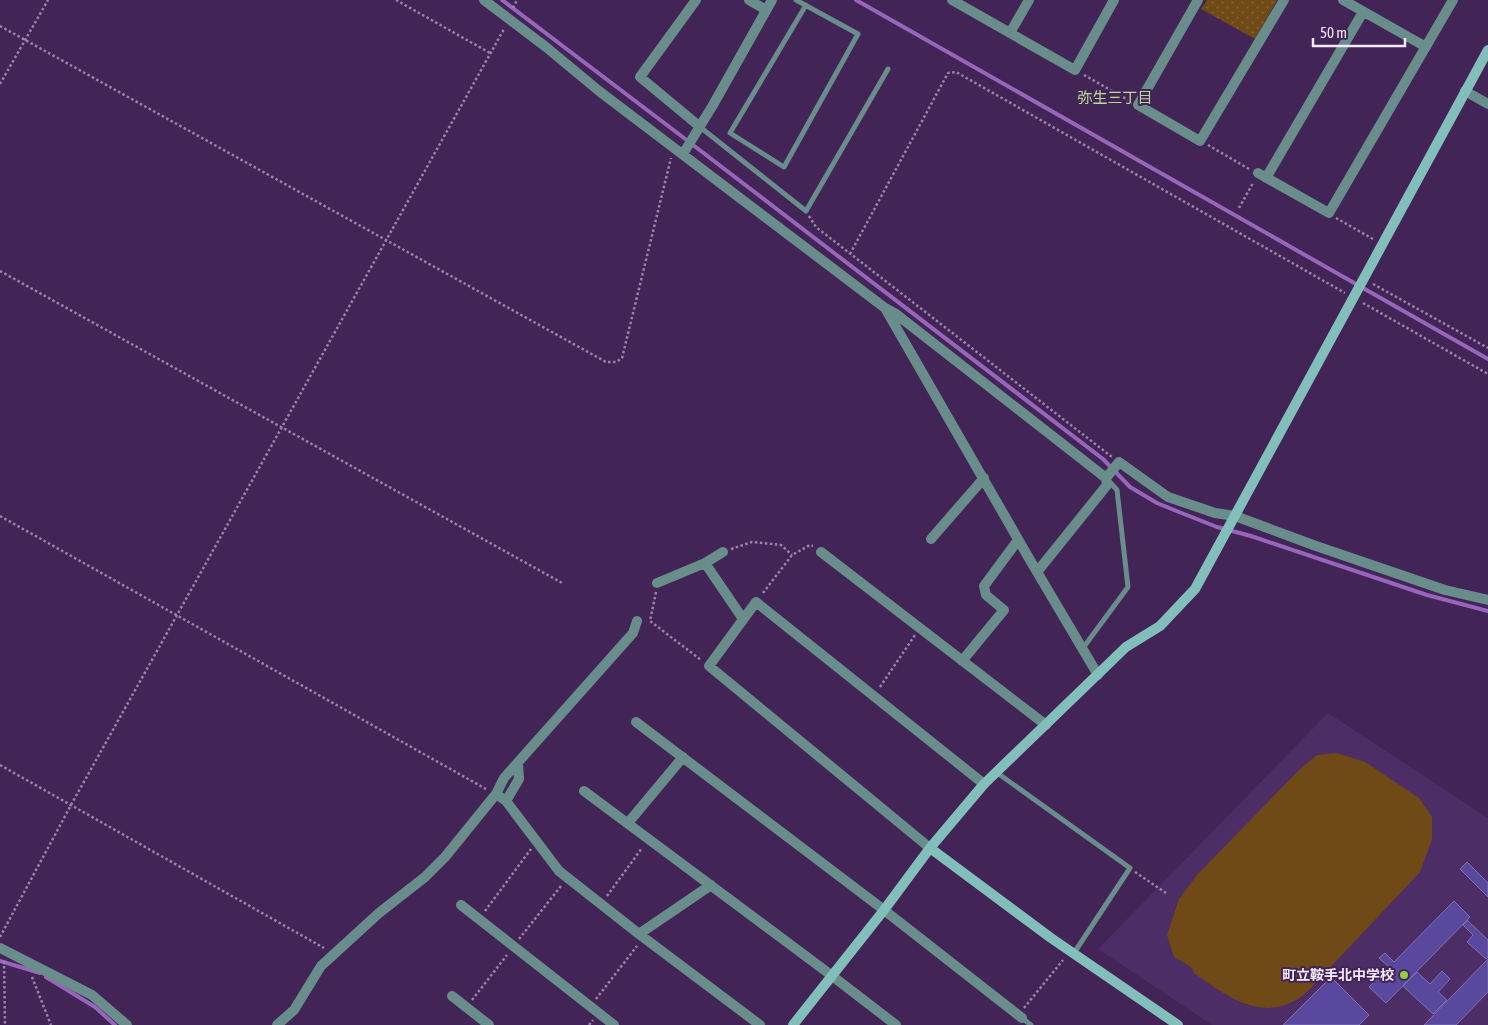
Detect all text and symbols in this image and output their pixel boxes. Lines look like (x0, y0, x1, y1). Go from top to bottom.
scale bar (1313, 15, 1406, 47)
text: 50 m (1320, 24, 1347, 41)
district label: 弥生三丁目 (1077, 89, 1153, 106)
place label: 町立鞍手北中学校 (1282, 967, 1394, 983)
marker: 町立鞍手北中学校 (1398, 969, 1410, 981)

